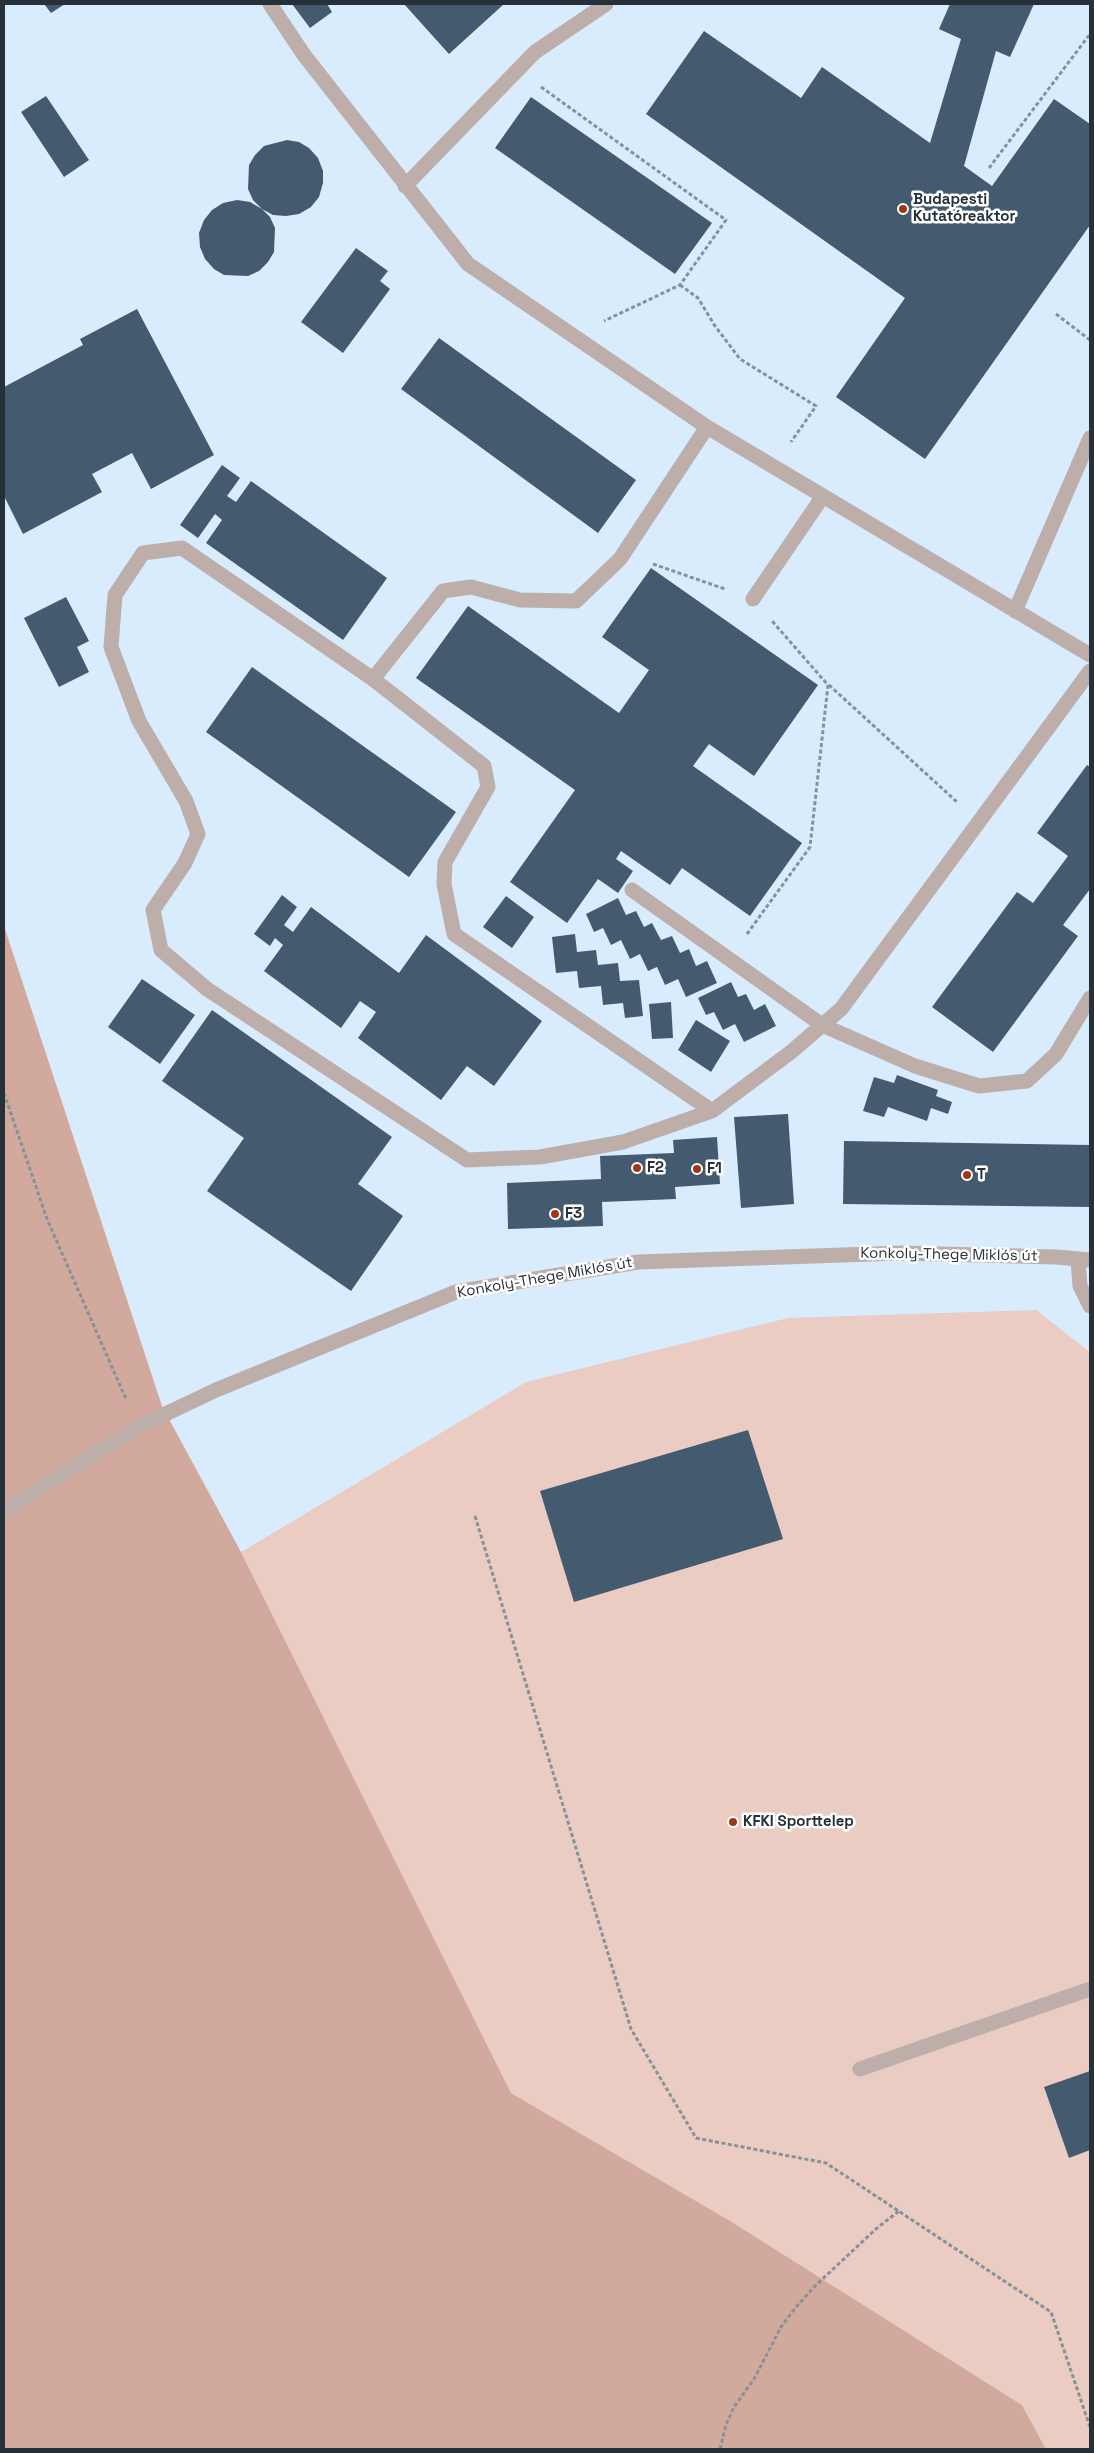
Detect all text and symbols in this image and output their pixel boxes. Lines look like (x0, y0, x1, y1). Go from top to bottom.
place label: Budapesti Kutatóreaktor (913, 191, 1015, 226)
marker: Budapesti Kutatóreaktor (897, 203, 909, 215)
place label: F2 (647, 1159, 664, 1177)
place label: F1 (707, 1160, 722, 1178)
marker: F2 (631, 1162, 643, 1174)
marker: F1 (691, 1163, 703, 1175)
place label: T (977, 1166, 986, 1184)
marker: T (961, 1169, 973, 1181)
place label: F3 (565, 1205, 582, 1223)
marker: F3 (549, 1208, 561, 1220)
street label: Konkoly-Thege Miklós út (860, 1244, 1038, 1266)
street label: Konkoly-Thege Miklós út (456, 1254, 634, 1302)
place label: KFKI Sporttelep (743, 1813, 854, 1831)
marker: KFKI Sporttelep (727, 1816, 739, 1828)

